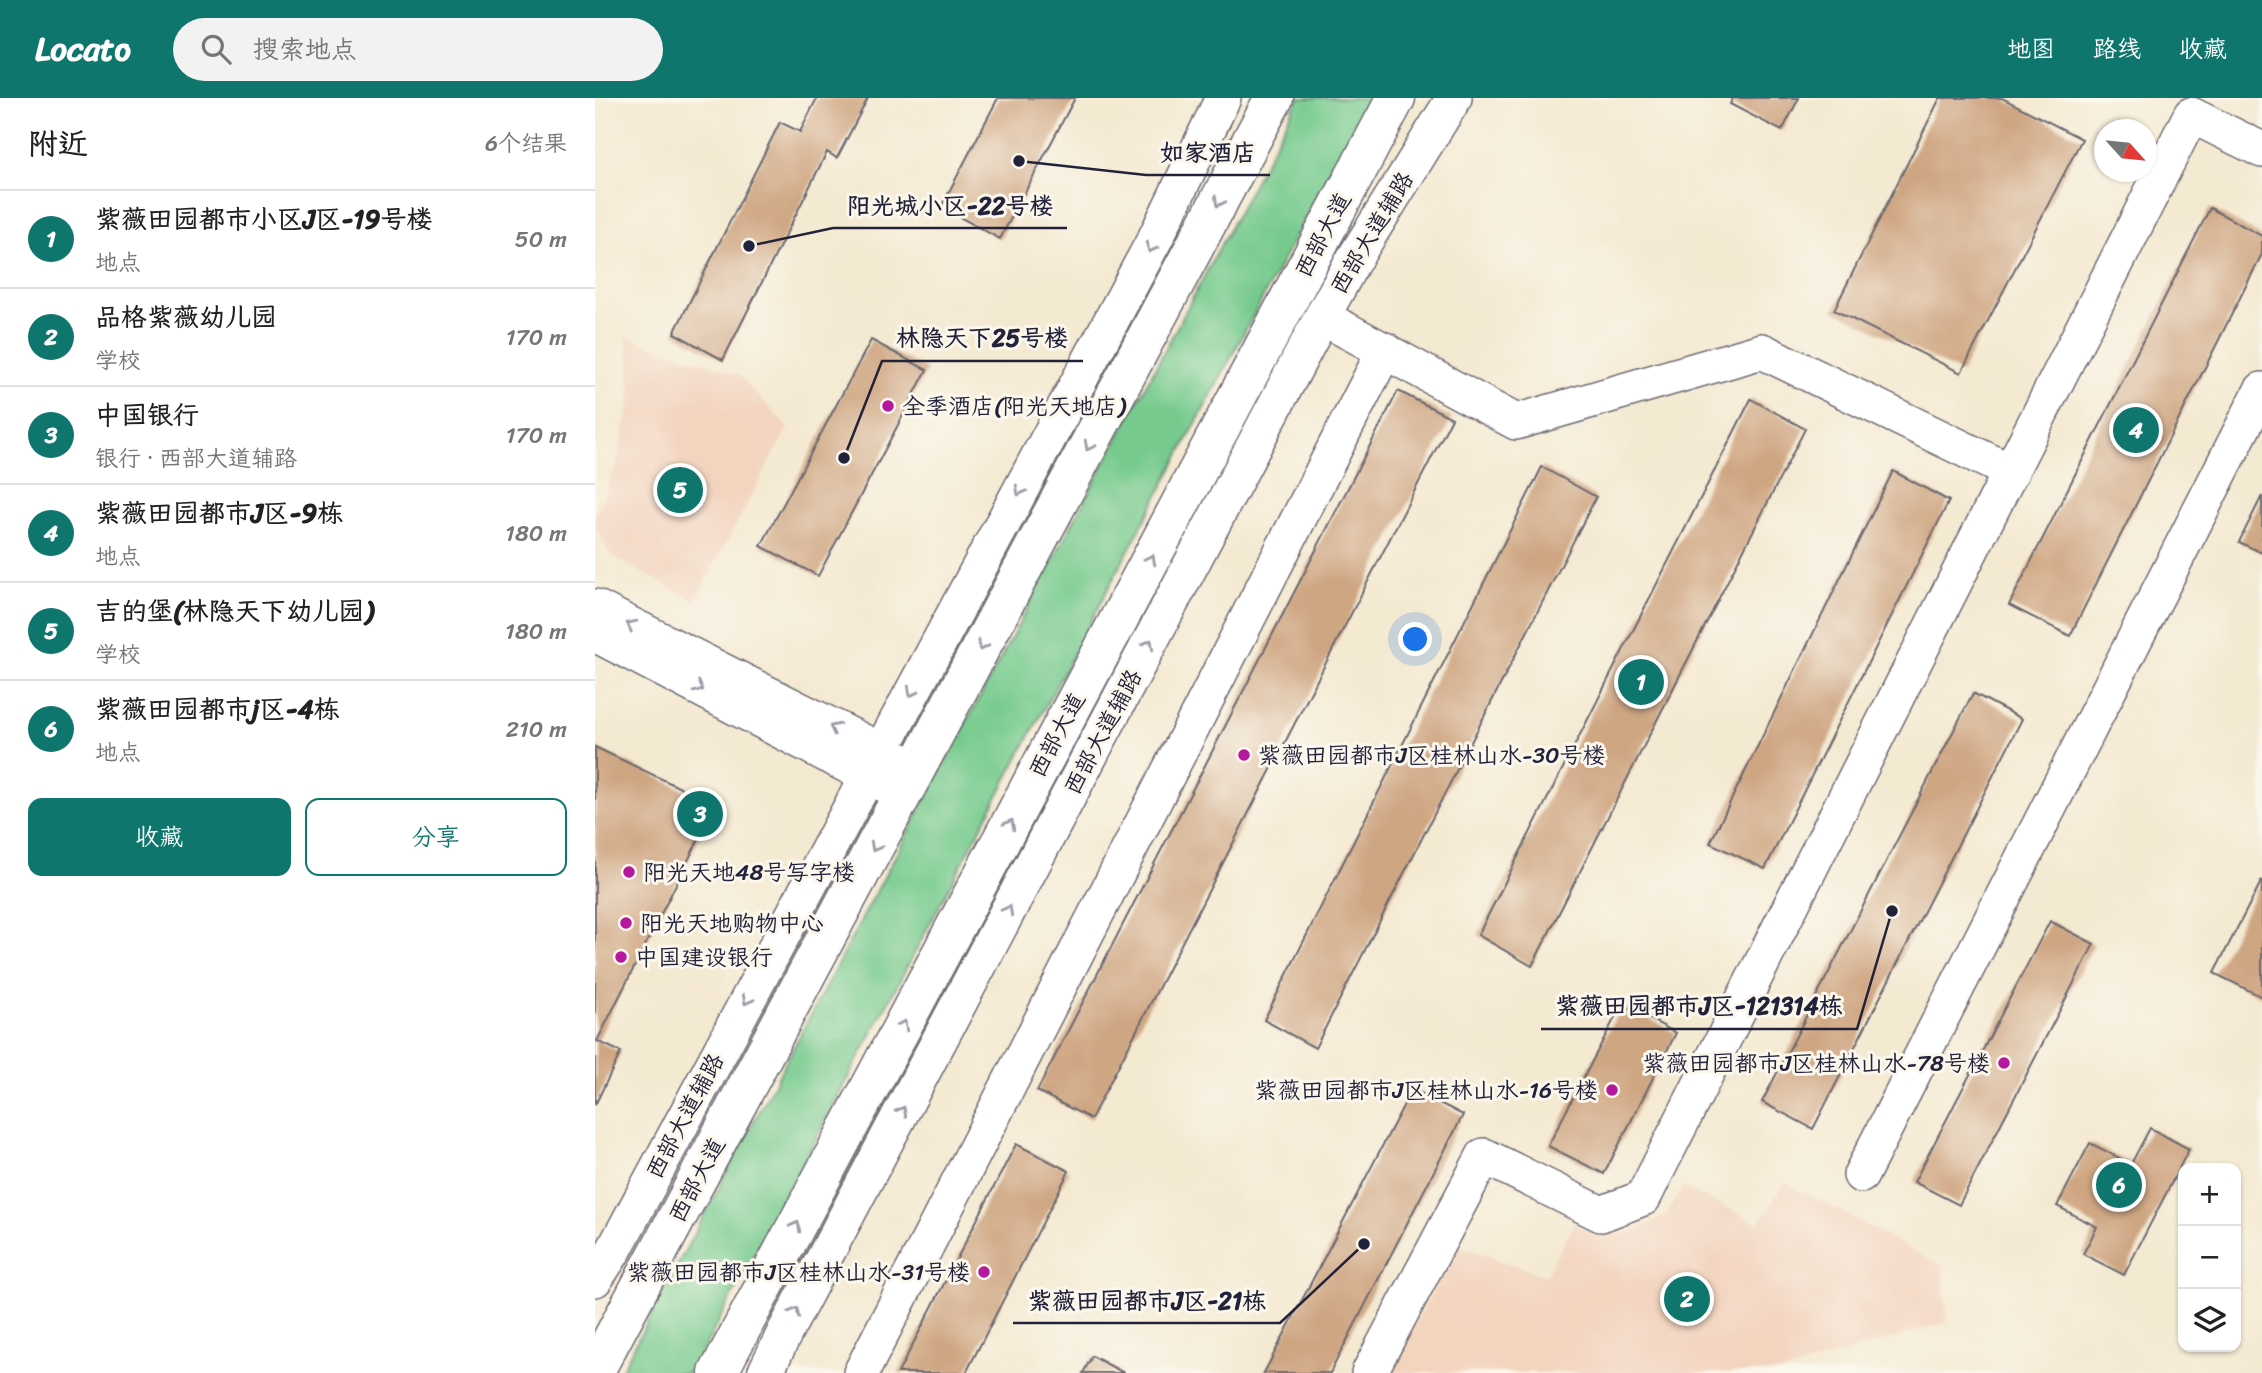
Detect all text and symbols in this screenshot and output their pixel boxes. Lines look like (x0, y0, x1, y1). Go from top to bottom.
search box (173, 18, 663, 81)
text: Locato (35, 20, 131, 78)
text: 搜索地点 (253, 26, 357, 72)
text: 地图 (2007, 28, 2055, 70)
text: 路线 (2093, 28, 2141, 70)
text: 收藏 (2179, 28, 2227, 70)
icon: search (197, 30, 235, 68)
text: 附近 (28, 117, 88, 171)
north arrow (2094, 119, 2157, 182)
text: 6个结果 (485, 123, 567, 164)
callout: 如家酒店 (1146, 130, 1270, 175)
text: 如家酒店 (1160, 132, 1256, 174)
street label: 西部大道辅路 (1319, 163, 1425, 303)
callout: 阳光城小区-22号楼 (833, 183, 1067, 228)
text: 阳光城小区-22号楼 (847, 185, 1053, 227)
street label: 西部大道 (1283, 185, 1363, 285)
one-way arrow (1213, 194, 1227, 207)
text: 紫薇田园都市小区J区-19号楼 (95, 196, 432, 242)
text: 1 (46, 219, 56, 260)
text: 50 m (515, 219, 567, 260)
one-way arrow (1145, 240, 1159, 253)
text: 地点 (95, 242, 141, 283)
text: 品格紫薇幼儿园 (95, 294, 277, 340)
callout: 林隐天下25号楼 (882, 316, 1083, 361)
text: 2 (44, 317, 58, 358)
text: 170 m (506, 317, 567, 358)
text: 林隐天下25号楼 (896, 317, 1068, 359)
text: 学校 (95, 340, 141, 381)
place label: 全季酒店(阳光天地店) (902, 386, 1127, 427)
text: 中国银行 (95, 392, 199, 438)
marker: 全季酒店(阳光天地店) (880, 398, 896, 414)
pin: 4 (2113, 404, 2159, 456)
text: 3 (45, 415, 57, 456)
text: 170 m (506, 415, 567, 456)
text: 银行 · 西部大道辅路 (95, 438, 297, 479)
one-way arrow (1083, 438, 1097, 451)
pin: 5 (657, 464, 703, 516)
one-way arrow (1014, 484, 1028, 496)
text: 紫薇田园都市J区-9栋 (95, 490, 343, 536)
text: 4 (44, 513, 58, 554)
text: 180 m (505, 513, 567, 554)
text: 地点 (95, 536, 141, 577)
one-way arrow (1143, 553, 1156, 566)
text: 吉的堡(林隐天下幼儿园) (95, 588, 373, 634)
text: 5 (44, 611, 58, 652)
text: 180 m (505, 611, 567, 652)
one-way arrow (626, 620, 638, 634)
your location (1398, 622, 1432, 656)
text: 学校 (95, 634, 141, 675)
one-way arrow (1141, 638, 1155, 651)
one-way arrow (977, 639, 990, 652)
pin: 1 (1618, 656, 1664, 708)
street label: 西部大道辅路 (1058, 665, 1148, 799)
one-way arrow (692, 680, 704, 694)
one-way arrow (907, 684, 920, 697)
text: 紫薇田园都市j区-4栋 (95, 686, 340, 732)
street label: 西部大道 (1023, 688, 1091, 782)
text: 6 (44, 709, 58, 750)
text: 210 m (506, 709, 567, 750)
one-way arrow (829, 722, 841, 736)
text: 地点 (95, 732, 141, 773)
place label: 紫薇田园都市J区桂林山水-30号楼 (1258, 735, 1606, 776)
marker: 紫薇田园都市J区桂林山水-30号楼 (1236, 747, 1252, 763)
pin: 3 (677, 788, 723, 840)
button: 收藏 (28, 798, 291, 876)
button: 分享 (305, 798, 567, 876)
one-way arrow (1001, 819, 1015, 832)
one-way arrow (870, 840, 883, 852)
place label: 阳光天地48号写字楼 (643, 852, 855, 893)
marker: 阳光天地48号写字楼 (621, 864, 637, 880)
place label: 阳光天地购物中心 (640, 903, 824, 944)
one-way arrow (1000, 904, 1014, 917)
marker: 阳光天地购物中心 (618, 915, 634, 931)
place label: 中国建设银行 (635, 937, 773, 978)
marker: 中国建设银行 (613, 949, 629, 965)
callout: 紫薇田园都市J区-121314栋 (1541, 984, 1857, 1029)
text: 紫薇田园都市J区-121314栋 (1555, 985, 1843, 1027)
one-way arrow (742, 993, 755, 1005)
one-way arrow (895, 1020, 908, 1032)
place label: 紫薇田园都市J区桂林山水-78号楼 (1643, 1043, 1990, 1084)
street label: 西部大道辅路 (640, 1049, 730, 1183)
marker: 紫薇田园都市J区桂林山水-78号楼 (1996, 1055, 2012, 1071)
place label: 紫薇田园都市J区桂林山水-16号楼 (1255, 1070, 1598, 1111)
marker: 紫薇田园都市J区桂林山水-16号楼 (1604, 1082, 1620, 1098)
one-way arrow (894, 1105, 907, 1118)
street label: 西部大道 (663, 1133, 731, 1227)
pin: 6 (2096, 1159, 2142, 1211)
map controls (2178, 1163, 2241, 1352)
button: + (2178, 1163, 2241, 1226)
one-way arrow (788, 1221, 801, 1233)
button: − (2178, 1226, 2241, 1289)
place label: 紫薇田园都市J区桂林山水-31号楼 (627, 1252, 970, 1293)
marker: 紫薇田园都市J区桂林山水-31号楼 (976, 1264, 992, 1280)
pin: 2 (1664, 1273, 1710, 1325)
callout: 紫薇田园都市J区-21栋 (1013, 1278, 1280, 1323)
text: 紫薇田园都市J区-21栋 (1028, 1280, 1266, 1322)
button: layers (2178, 1289, 2241, 1352)
one-way arrow (787, 1306, 801, 1319)

